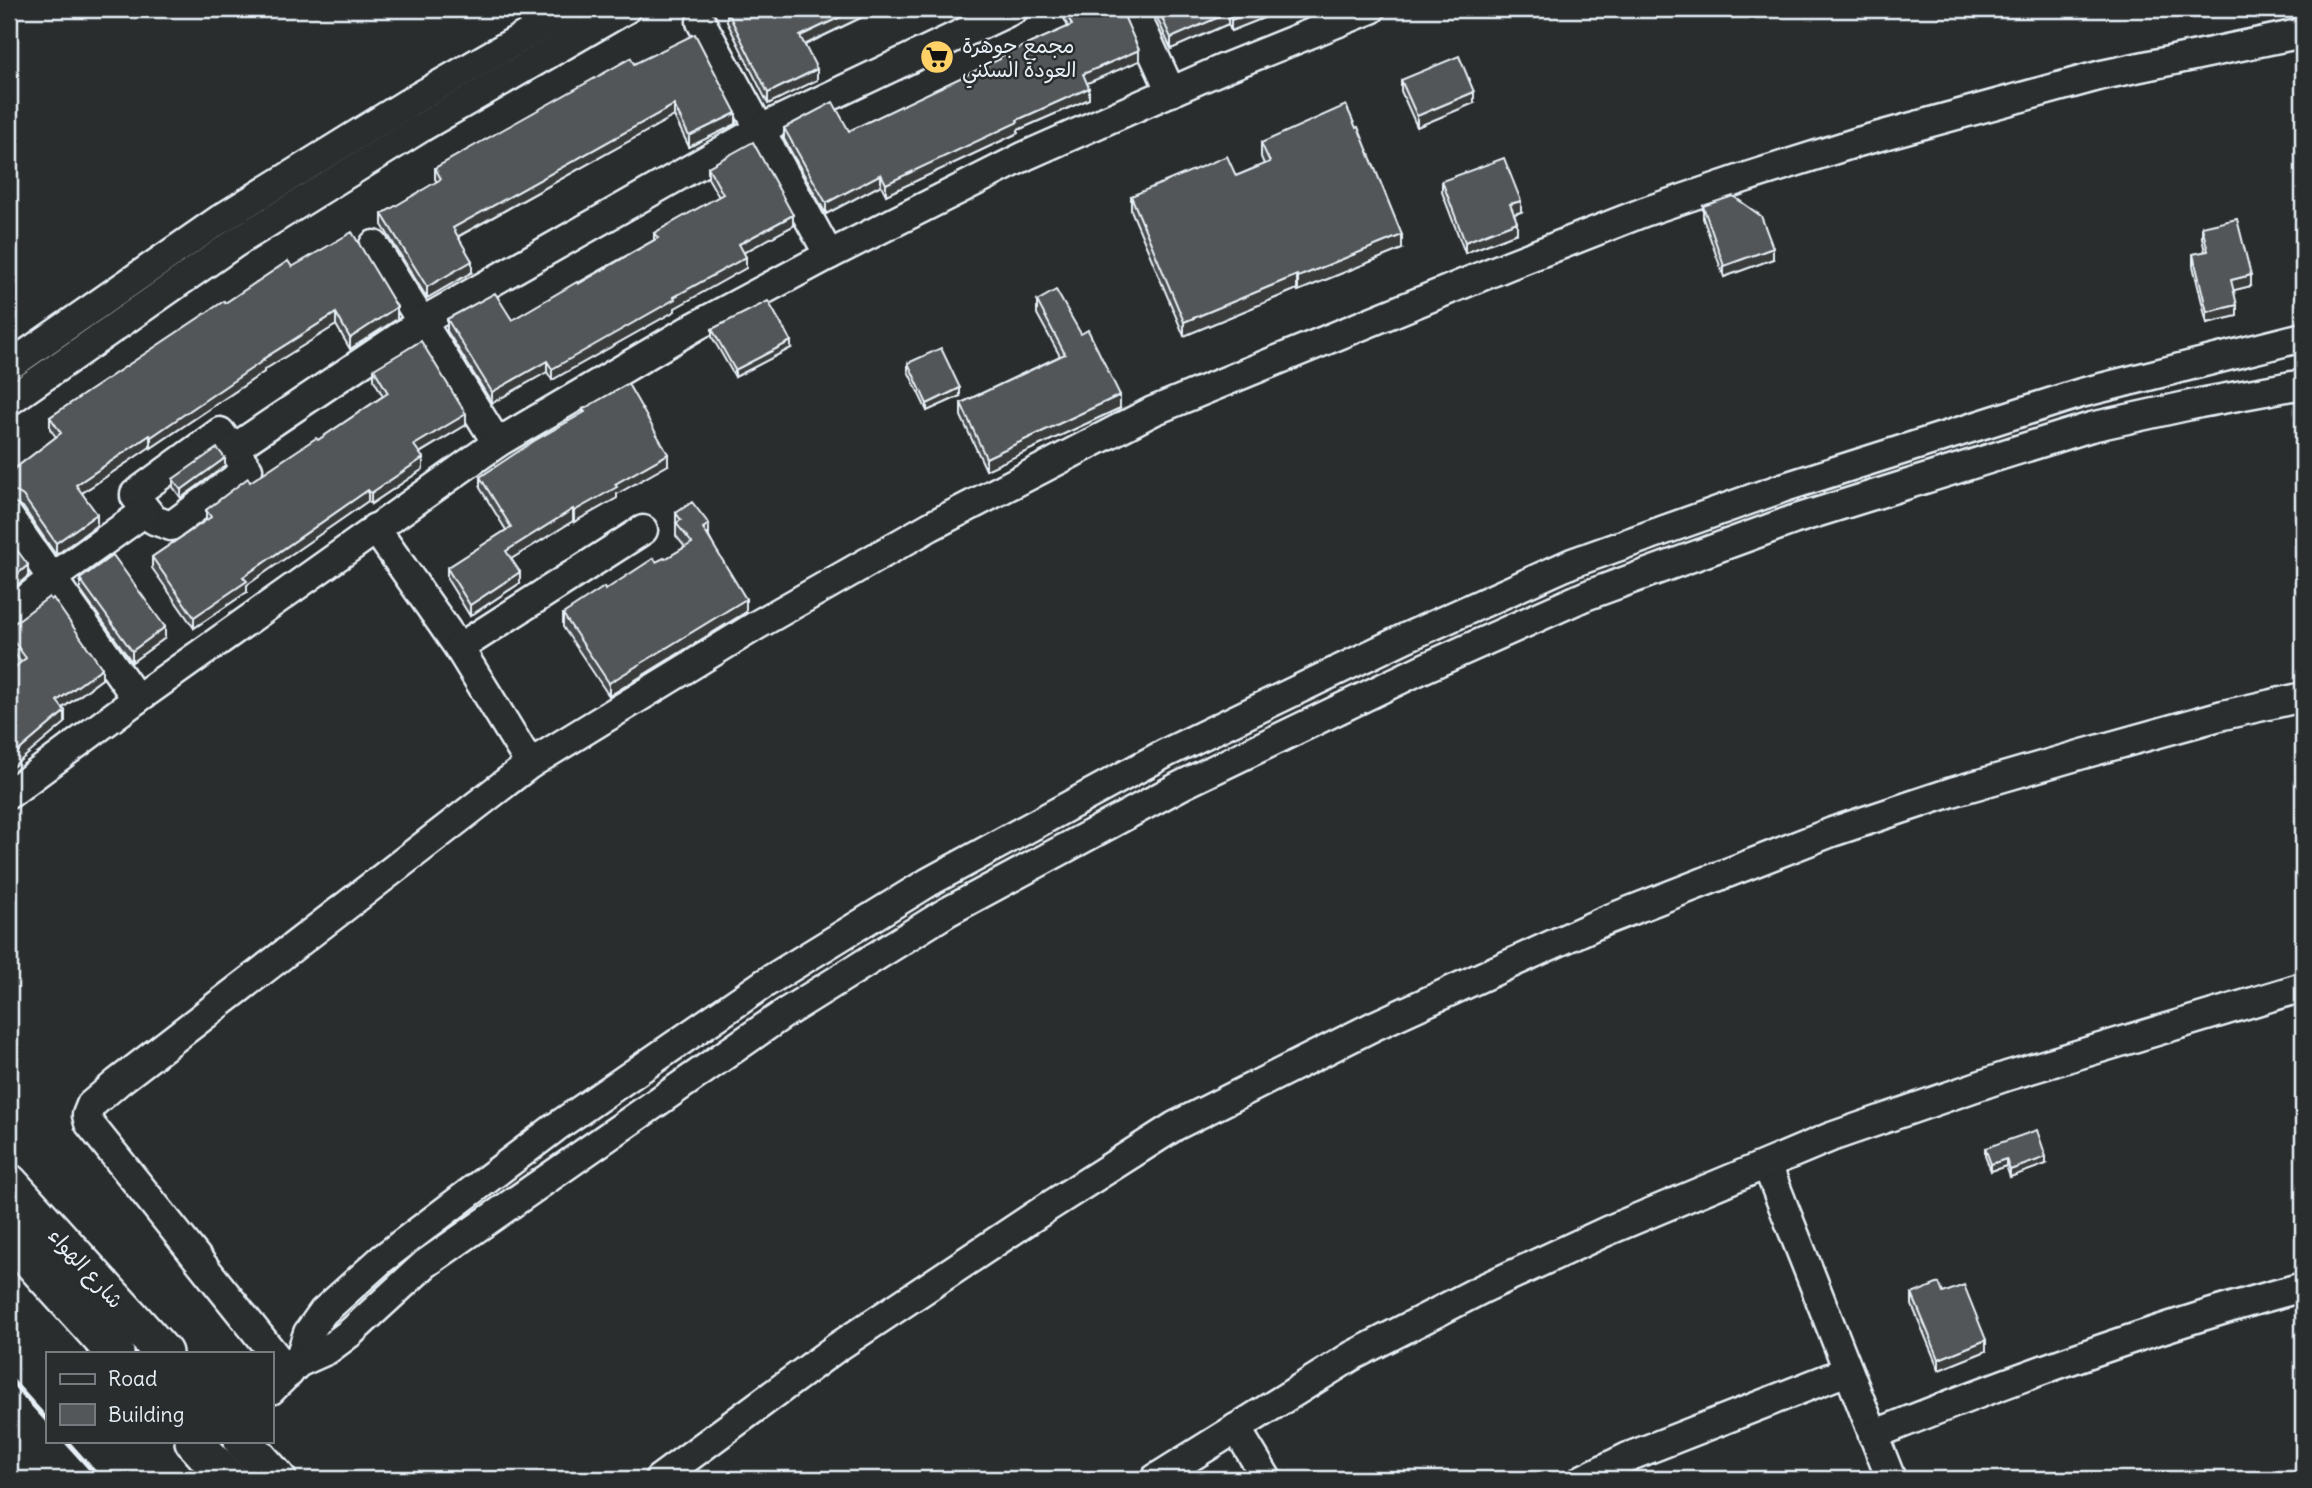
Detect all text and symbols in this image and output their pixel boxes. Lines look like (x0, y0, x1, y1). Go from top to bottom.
place label: مجمع جوهرة العودة السكني (962, 32, 1077, 89)
supermarket icon: مجمع جوهرة العودة السكني (918, 38, 956, 76)
street label: شارع الهواء (41, 1222, 129, 1315)
legend (46, 1352, 273, 1442)
text: Road (108, 1365, 157, 1392)
text: Building (108, 1401, 184, 1428)

